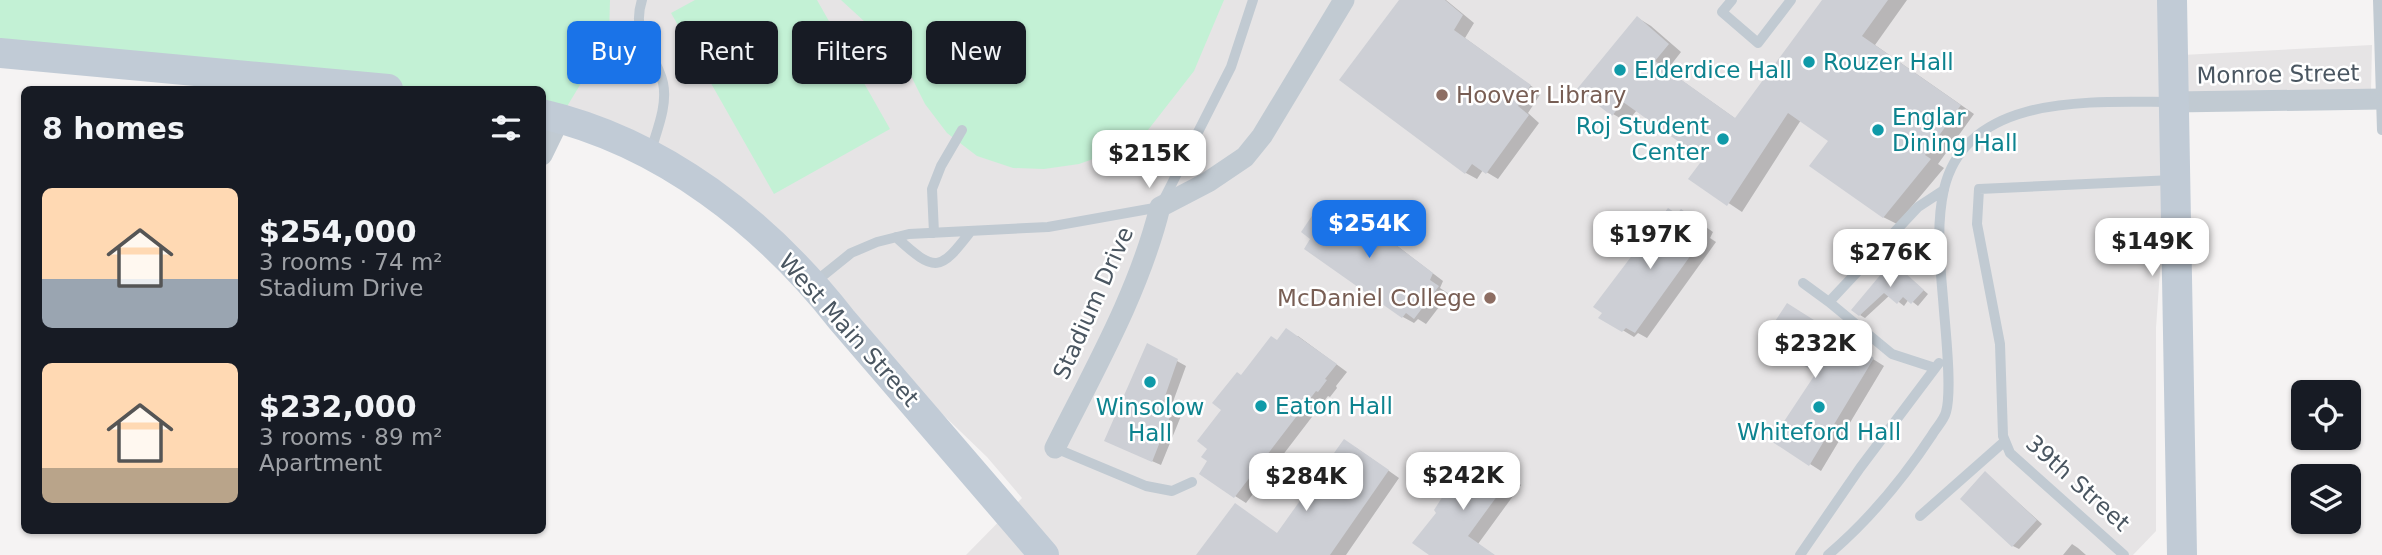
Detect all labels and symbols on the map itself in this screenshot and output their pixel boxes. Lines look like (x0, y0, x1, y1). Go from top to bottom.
place label: Rouzer Hall (1823, 49, 1954, 75)
marker: Rouzer Hall (1801, 54, 1817, 70)
place label: Elderdice Hall (1634, 57, 1792, 83)
street label: Monroe Street (2196, 60, 2360, 88)
marker: Elderdice Hall (1612, 62, 1628, 78)
place label: Hoover Library (1456, 82, 1626, 108)
marker: Hoover Library (1434, 87, 1450, 103)
place label: Englar Dining Hall (1892, 104, 2018, 156)
place label: Roj Student Center (1576, 113, 1710, 165)
marker: Englar Dining Hall (1870, 122, 1886, 138)
pin: $215K (1100, 130, 1198, 190)
marker: Roj Student Center (1715, 131, 1731, 147)
pin: $254K (1320, 201, 1418, 260)
pin: $197K (1601, 212, 1699, 271)
pin: $149K (2103, 218, 2201, 278)
street label: Stadium Drive (1048, 223, 1138, 383)
pin: $276K (1841, 230, 1939, 289)
street label: West Main Street (774, 248, 924, 412)
place label: McDaniel College (1277, 285, 1476, 311)
marker: McDaniel College (1482, 290, 1498, 306)
pin: $232K (1766, 320, 1864, 380)
marker: Winsolow Hall (1142, 374, 1158, 390)
place label: Eaton Hall (1275, 393, 1393, 419)
place label: Winsolow Hall (1096, 394, 1204, 446)
marker: Eaton Hall (1253, 398, 1269, 414)
marker: Whiteford Hall (1811, 399, 1827, 415)
place label: Whiteford Hall (1737, 419, 1901, 445)
street label: 39th Street (2021, 430, 2135, 536)
pin: $242K (1414, 452, 1512, 512)
pin: $284K (1257, 454, 1355, 513)

